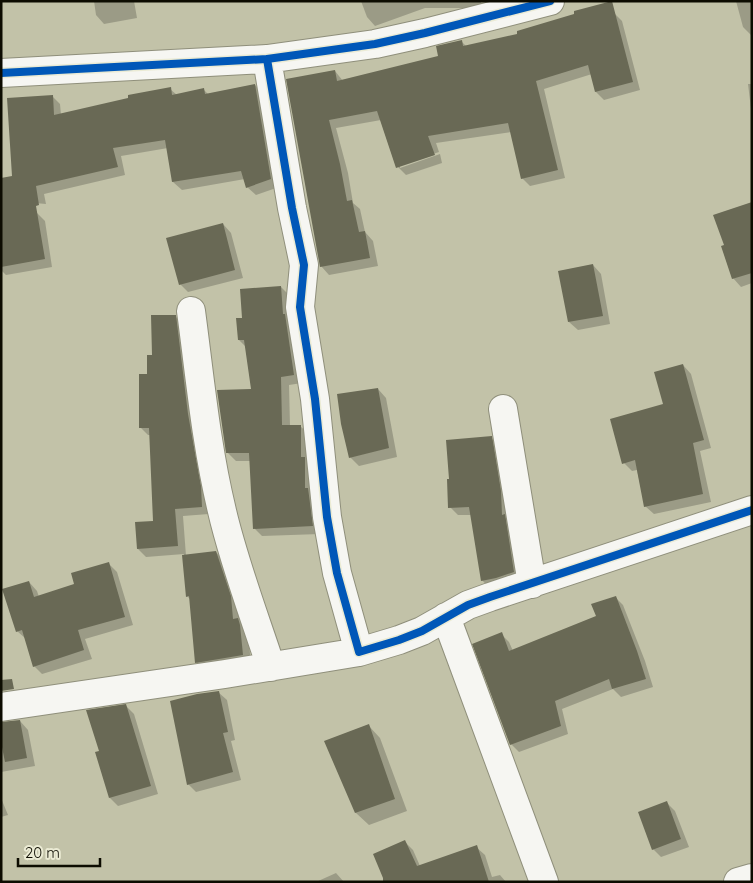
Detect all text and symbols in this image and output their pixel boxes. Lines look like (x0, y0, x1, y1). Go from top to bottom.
scale bar (18, 836, 100, 868)
text: 20 m (25, 843, 60, 862)

